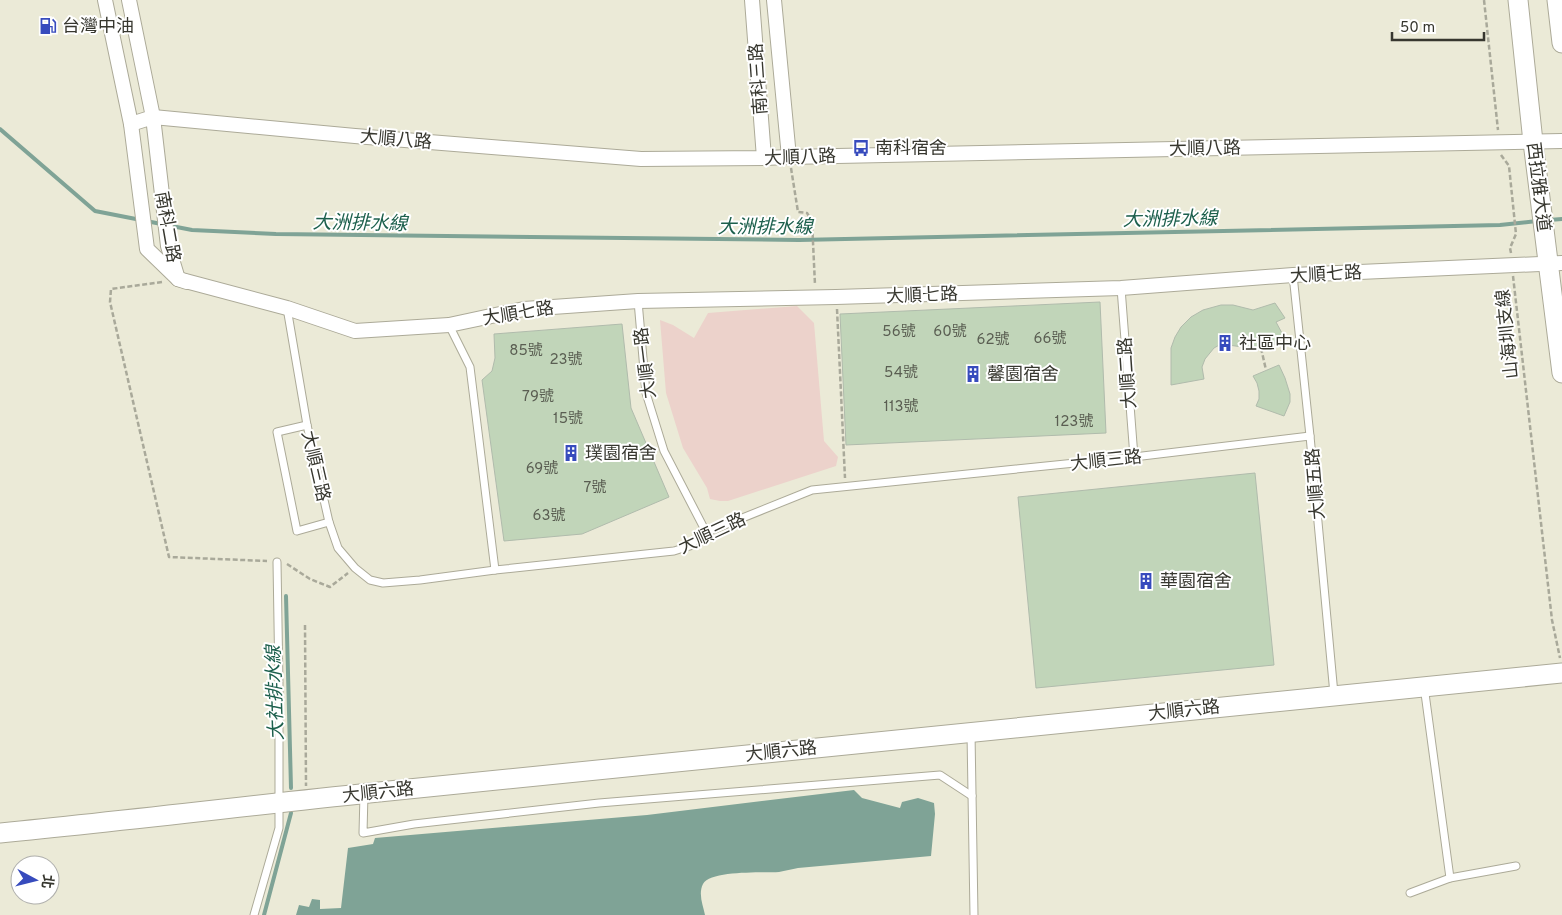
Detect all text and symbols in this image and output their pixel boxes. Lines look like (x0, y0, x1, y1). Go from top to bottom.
scale bar (1392, 10, 1484, 42)
fuel station icon: 台灣中油 (38, 16, 58, 36)
place label: 台灣中油 (62, 16, 134, 39)
text: 50 m (1400, 19, 1435, 38)
street label: 南科三路 (746, 42, 773, 116)
street label: 大順八路 (359, 126, 433, 155)
street label: 大順八路 (1169, 137, 1241, 162)
bus stop icon: 南科宿舍 (851, 138, 871, 158)
place label: 南科宿舍 (875, 138, 947, 161)
street label: 西拉雅大道 (1521, 141, 1554, 233)
street label: 大順八路 (764, 146, 836, 171)
street label: 南科二路 (149, 190, 184, 265)
water label: 大洲排水線 (1122, 207, 1220, 233)
water label: 大洲排水線 (312, 211, 410, 237)
water label: 大洲排水線 (717, 216, 814, 240)
street label: 大順七路 (1290, 262, 1363, 289)
street label: 大順七路 (886, 284, 958, 309)
street label: 山海圳支線 (1492, 288, 1525, 380)
street label: 大順七路 (481, 297, 556, 331)
house number: 56號 (882, 323, 916, 342)
house number: 60號 (933, 323, 967, 342)
street label: 大順一路 (631, 326, 662, 400)
house number: 66號 (1034, 330, 1066, 349)
house number: 62號 (976, 331, 1010, 350)
building icon: 社區中心 (1215, 333, 1235, 353)
place label: 社區中心 (1239, 333, 1311, 356)
street label: 大順二路 (1115, 336, 1142, 410)
house number: 85號 (509, 342, 543, 361)
house number: 23號 (549, 351, 583, 370)
house number: 54號 (884, 364, 918, 383)
building icon: 馨園宿舍 (963, 364, 983, 384)
place label: 馨園宿舍 (987, 364, 1059, 387)
house number: 79號 (522, 388, 554, 407)
house number: 113號 (883, 398, 919, 417)
house number: 15號 (553, 410, 583, 429)
house number: 123號 (1055, 413, 1093, 432)
street label: 大順三路 (295, 429, 334, 504)
building icon: 璞園宿舍 (561, 443, 581, 463)
place label: 璞園宿舍 (585, 443, 657, 466)
street label: 大順三路 (1069, 446, 1143, 477)
street label: 大順五路 (1302, 447, 1331, 521)
house number: 69號 (526, 460, 558, 479)
house number: 7號 (584, 479, 606, 498)
house number: 63號 (533, 507, 566, 526)
street label: 大順三路 (675, 509, 750, 560)
building icon: 華園宿舍 (1136, 571, 1156, 591)
place label: 華園宿舍 (1160, 571, 1232, 594)
water label: 大社排水線 (262, 643, 290, 741)
street label: 大順六路 (1147, 696, 1221, 727)
street label: 大順六路 (744, 737, 818, 768)
street label: 大順六路 (341, 778, 415, 809)
north arrow (10, 855, 60, 905)
text: 北 (37, 873, 56, 889)

